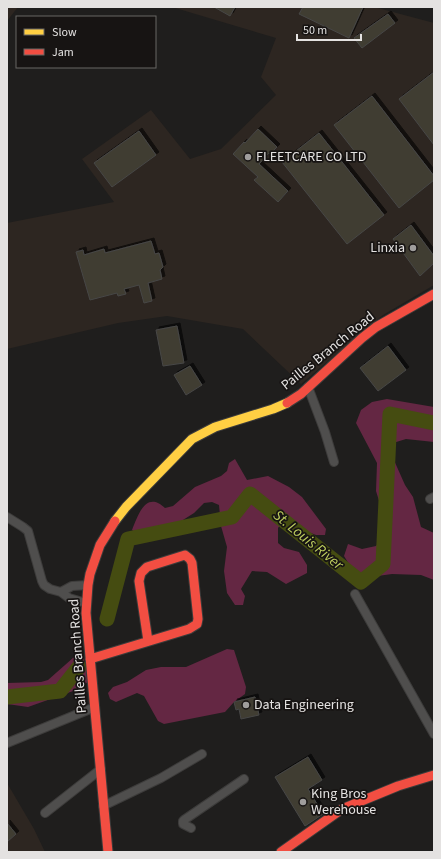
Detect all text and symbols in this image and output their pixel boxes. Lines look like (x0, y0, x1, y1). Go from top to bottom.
legend (16, 16, 156, 68)
scale bar (297, 16, 361, 42)
text: 50 m (303, 22, 327, 39)
text: Slow (52, 24, 77, 41)
text: Jam (52, 44, 74, 61)
place label: FLEETCARE CO LTD (256, 147, 366, 167)
marker: FLEETCARE CO LTD (243, 152, 253, 162)
place label: Linxia (370, 238, 405, 258)
marker: Linxia (408, 243, 418, 253)
street label: Pailles Branch Road (277, 307, 379, 395)
water label: St. Louis River (268, 505, 348, 575)
street label: Pailles Branch Road (64, 598, 92, 714)
place label: Data Engineering (254, 695, 354, 715)
marker: Data Engineering (241, 700, 251, 710)
place label: King Bros Werehouse (311, 784, 376, 820)
marker: King Bros Werehouse (298, 797, 308, 807)

